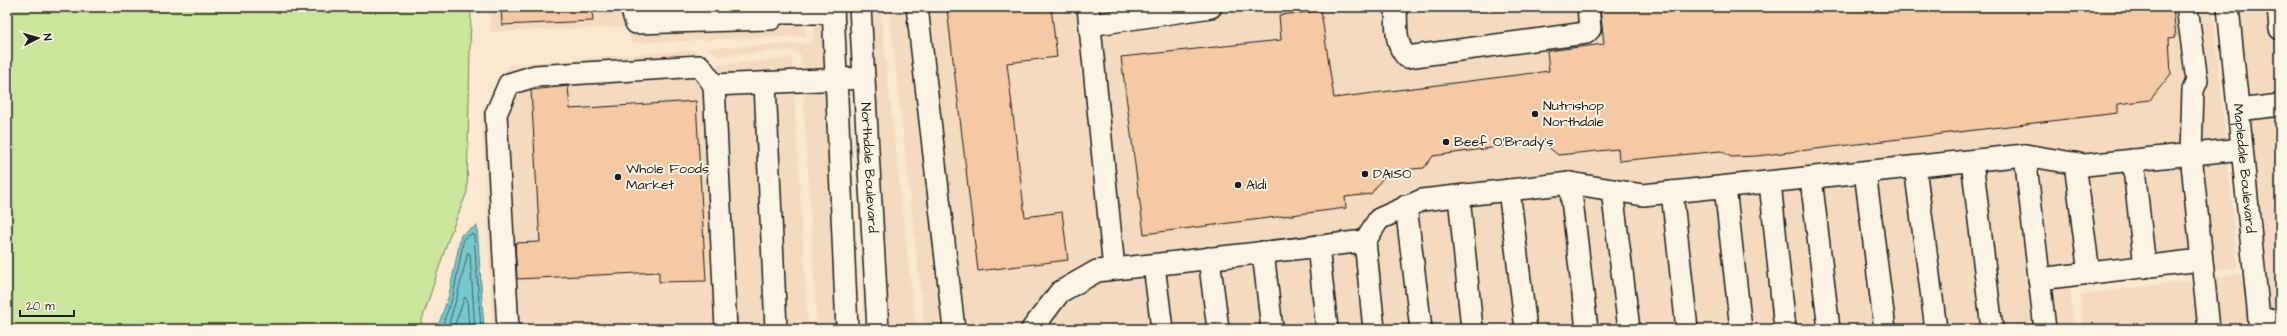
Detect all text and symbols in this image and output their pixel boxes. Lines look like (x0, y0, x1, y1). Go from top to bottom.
north arrow (18, 18, 58, 58)
text: N (40, 33, 55, 41)
place label: Nutrishop Northdale (1543, 96, 1604, 132)
street label: Northdale Boulevard (855, 102, 883, 234)
street label: Mapledale Boulevard (2228, 103, 2260, 234)
marker: Nutrishop Northdale (1530, 109, 1540, 119)
place label: Beef O'Brady's (1454, 132, 1554, 152)
marker: Beef O'Brady's (1441, 137, 1451, 147)
place label: Whole Foods Market (626, 159, 709, 195)
place label: DAISO (1373, 164, 1412, 184)
marker: DAISO (1360, 169, 1370, 179)
marker: Whole Foods Market (613, 172, 623, 182)
place label: Aldi (1246, 175, 1266, 195)
marker: Aldi (1233, 180, 1243, 190)
scale bar (20, 292, 74, 318)
text: 20 m (26, 298, 55, 315)

